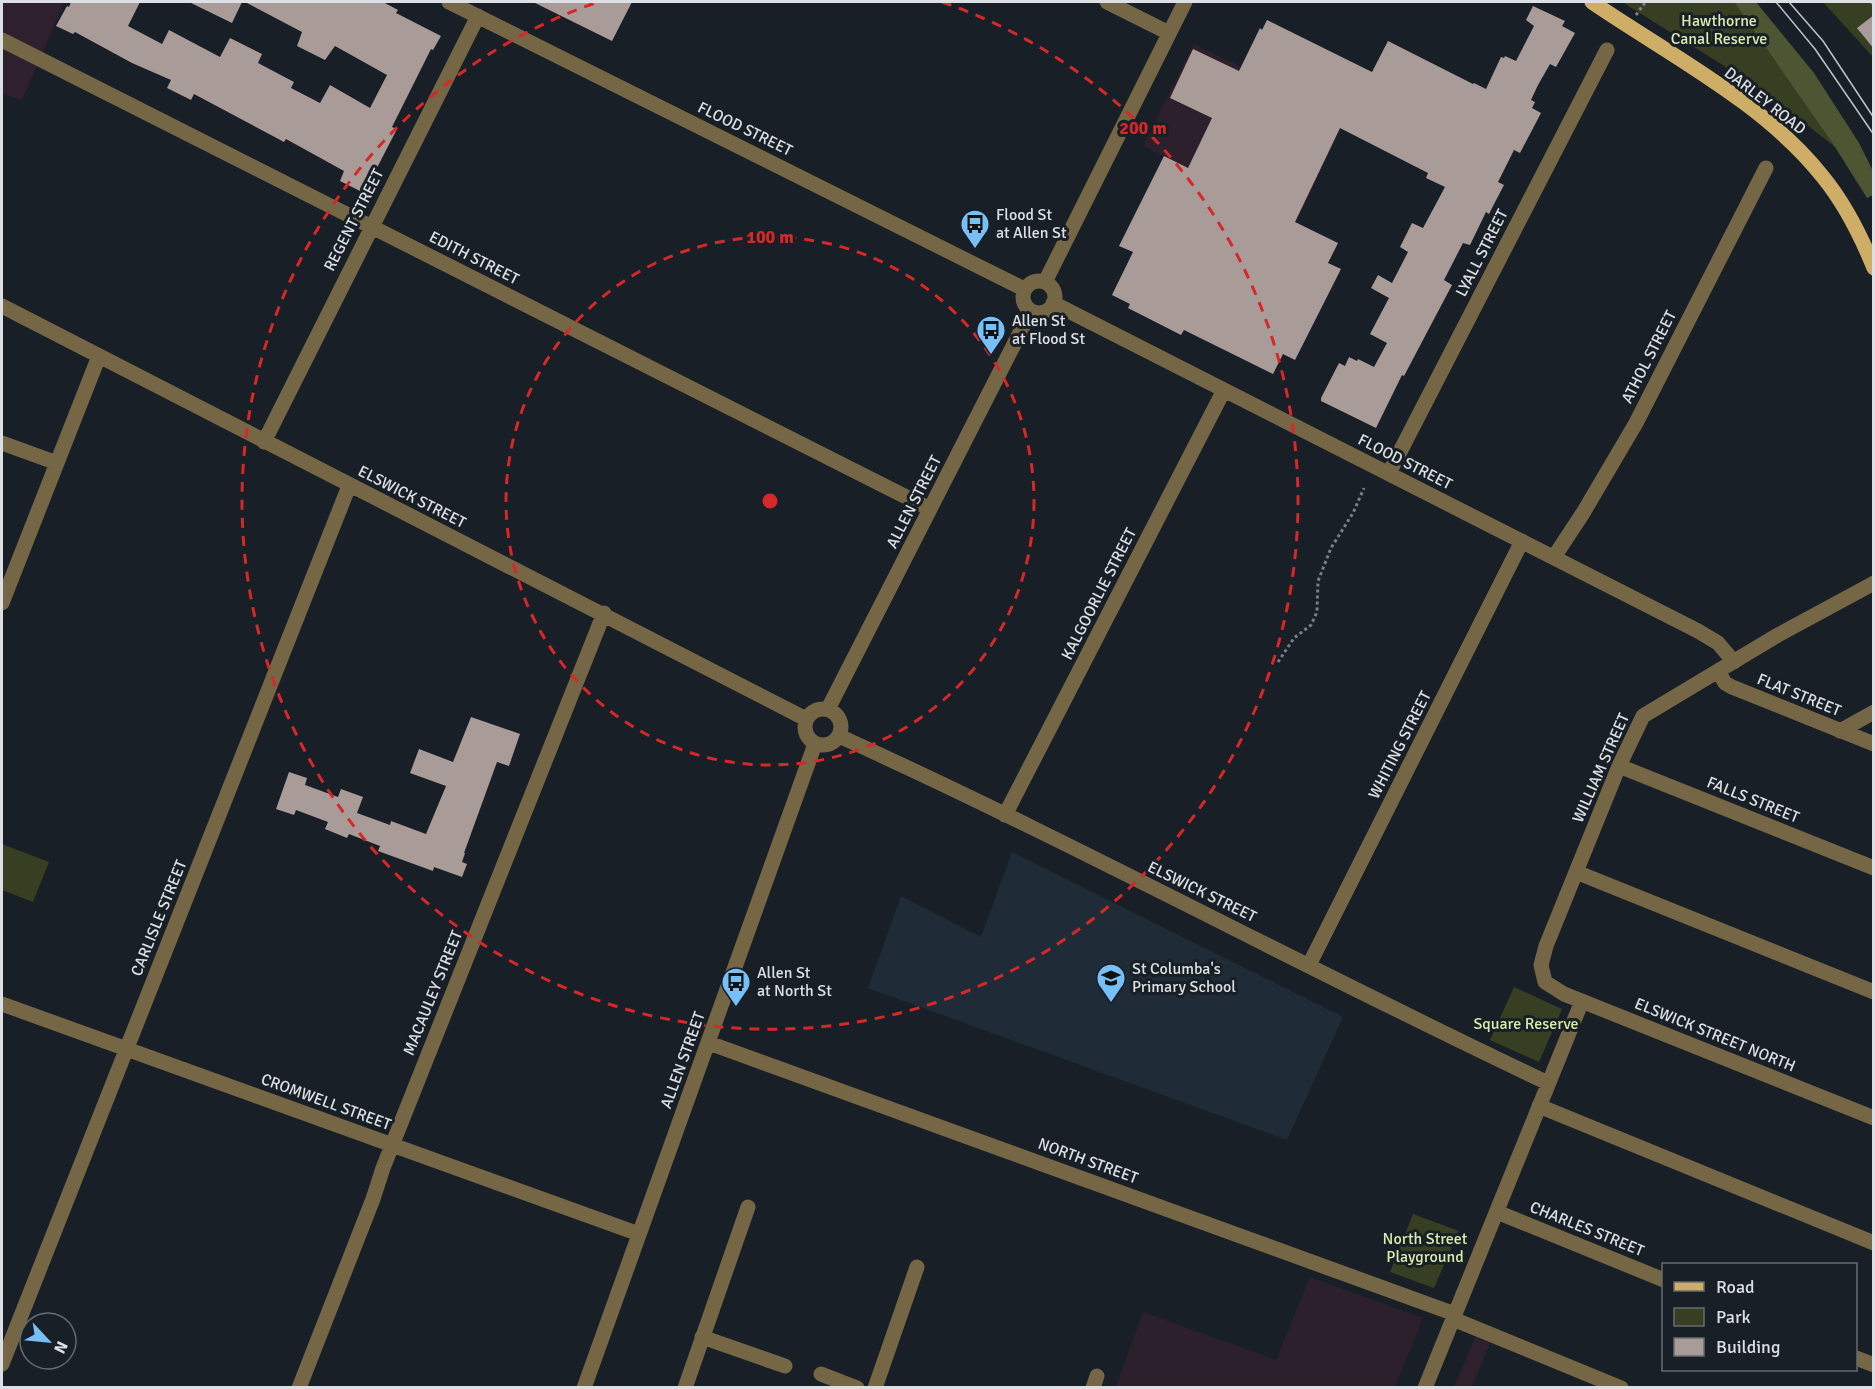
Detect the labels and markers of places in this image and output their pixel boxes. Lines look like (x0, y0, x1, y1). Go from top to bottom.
place label: Flood St at Allen St (996, 205, 1067, 243)
bus stop icon: Flood St at Allen St (959, 208, 991, 250)
place label: Allen St at Flood St (1012, 311, 1085, 349)
bus stop icon: Allen St at Flood St (975, 314, 1007, 356)
centre of rings (760, 491, 780, 511)
place label: St Columba's Primary School (1132, 959, 1236, 997)
school or university icon: St Columba's Primary School (1095, 962, 1127, 1004)
place label: Allen St at North St (757, 963, 832, 1001)
bus stop icon: Allen St at North St (720, 966, 752, 1008)

